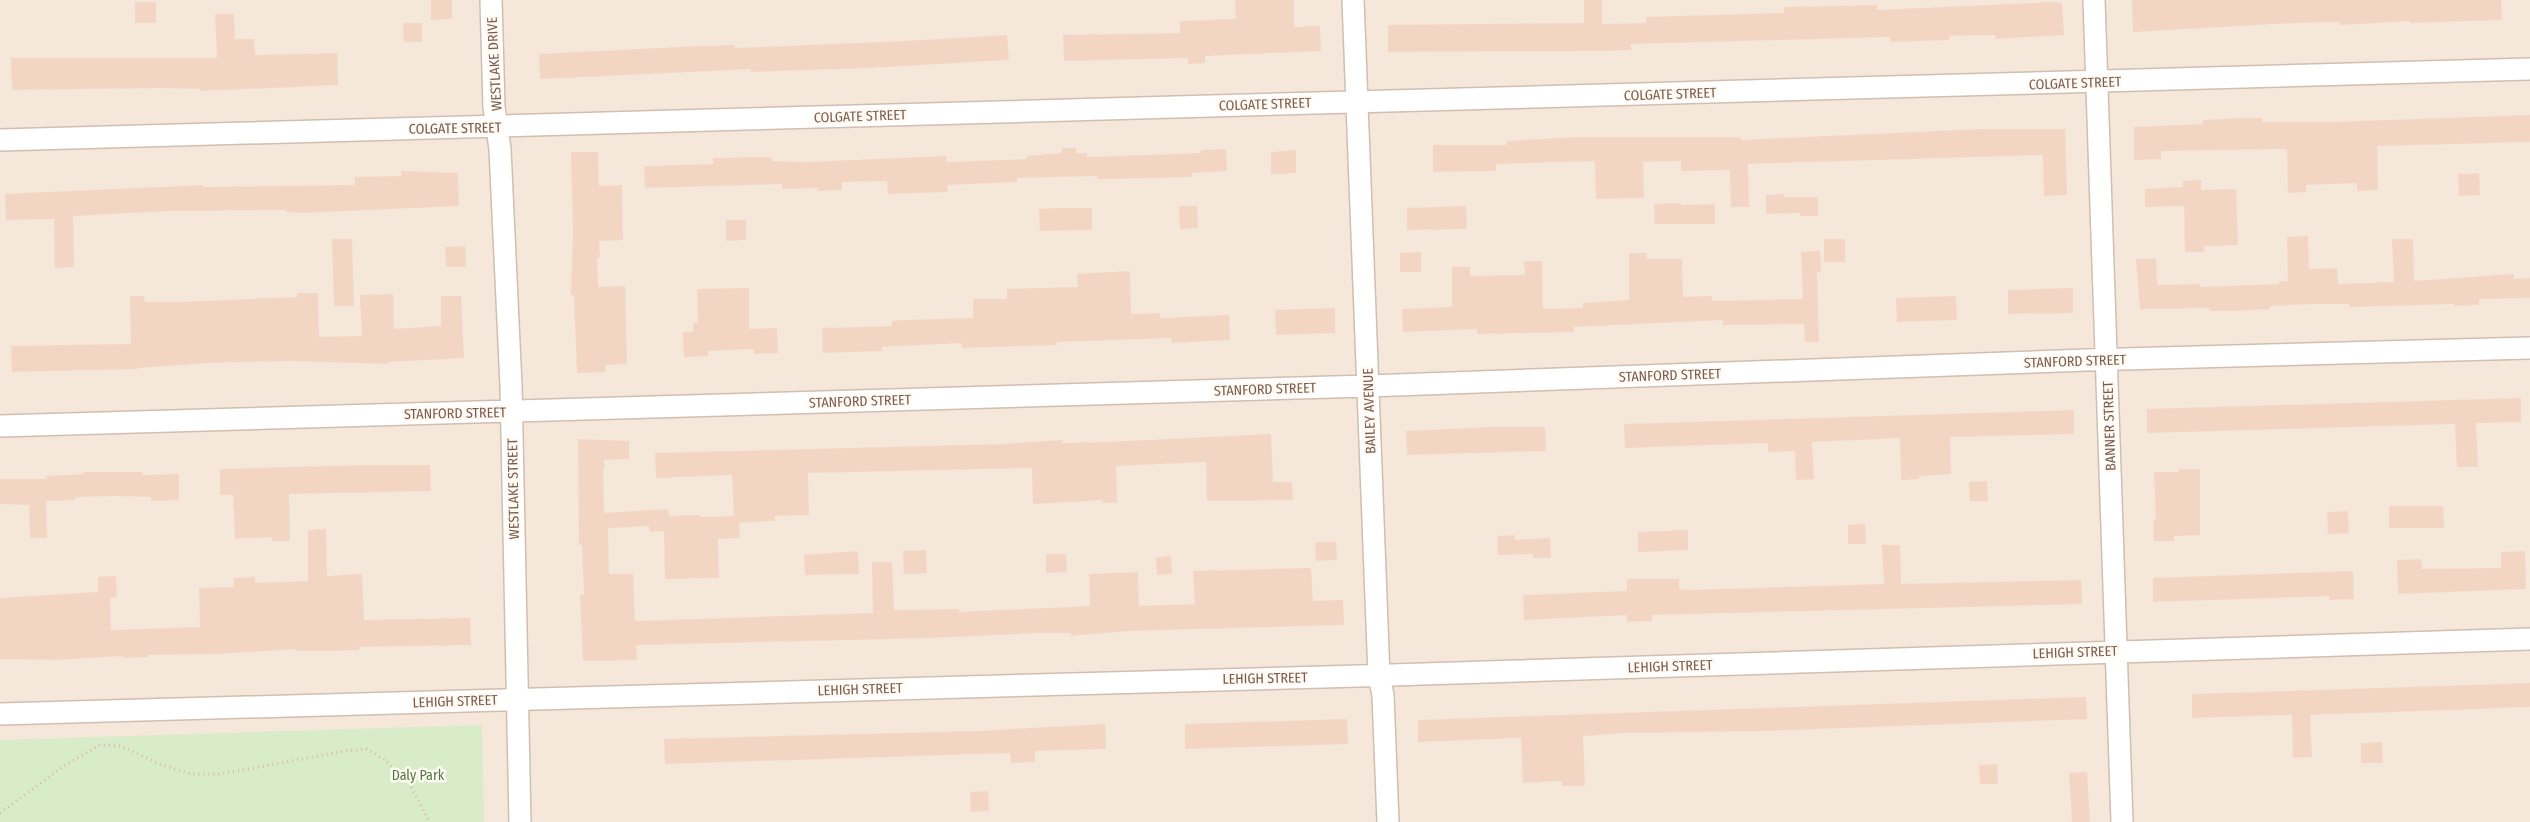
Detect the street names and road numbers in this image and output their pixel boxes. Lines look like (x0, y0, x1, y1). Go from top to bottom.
street label: WESTLAKE DRIVE (484, 16, 505, 111)
street label: COLGATE STREET (2028, 73, 2122, 94)
street label: COLGATE STREET (1623, 84, 1717, 105)
street label: COLGATE STREET (1218, 94, 1312, 115)
street label: COLGATE STREET (813, 106, 907, 127)
street label: COLGATE STREET (409, 119, 502, 138)
street label: STANFORD STREET (2024, 351, 2127, 372)
street label: STANFORD STREET (1619, 365, 1722, 386)
street label: BAILEY AVENUE (1359, 367, 1379, 454)
street label: STANFORD STREET (1214, 379, 1317, 400)
street label: BANNER STREET (2099, 380, 2120, 471)
street label: STANFORD STREET (809, 391, 912, 412)
street label: STANFORD STREET (404, 404, 507, 423)
street label: WESTLAKE STREET (504, 438, 523, 540)
street label: LEHIGH STREET (2032, 643, 2118, 662)
street label: LEHIGH STREET (1627, 657, 1713, 676)
street label: LEHIGH STREET (1222, 669, 1308, 688)
street label: LEHIGH STREET (817, 680, 903, 699)
street label: LEHIGH STREET (412, 692, 498, 711)

